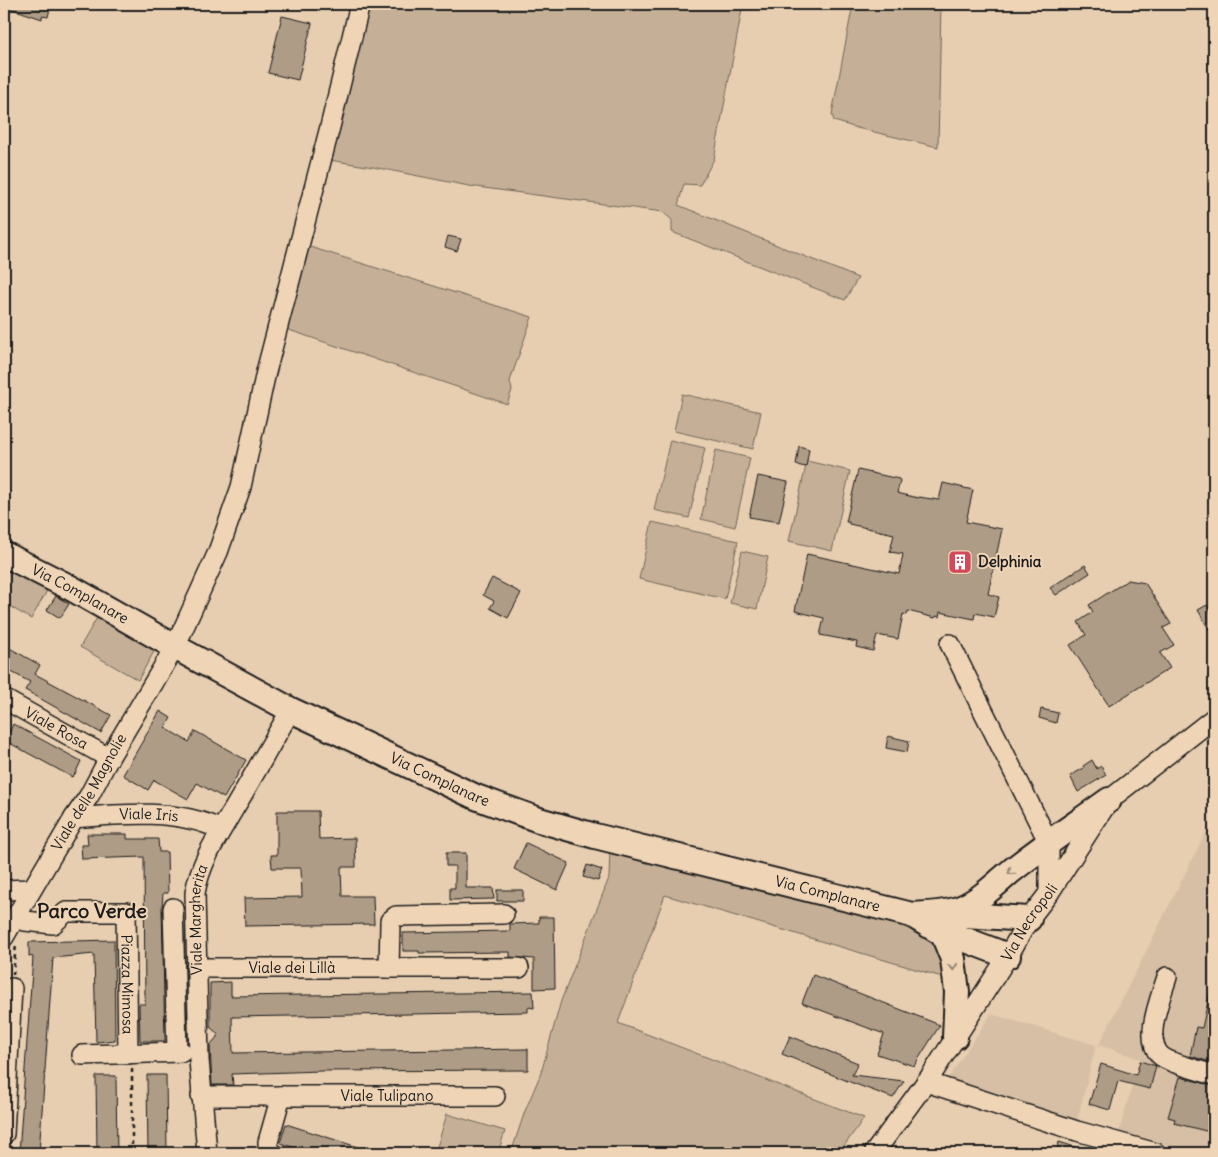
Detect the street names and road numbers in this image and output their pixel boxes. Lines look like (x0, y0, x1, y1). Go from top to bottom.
street label: Via Complanare (29, 560, 132, 628)
street label: Viale Rosa (22, 703, 92, 754)
street label: Viale delle Magnolie (47, 730, 130, 854)
street label: Via Complanare (387, 748, 492, 810)
street label: Viale Iris (119, 804, 180, 826)
street label: Viale Margherita (185, 861, 212, 975)
street label: Via Complanare (773, 871, 882, 916)
street label: Via Necropoli (997, 880, 1061, 965)
street label: Piazza Mimosa (117, 934, 138, 1035)
street label: Viale dei Lillà (248, 958, 336, 977)
street label: Viale Tulipano (341, 1086, 433, 1105)

